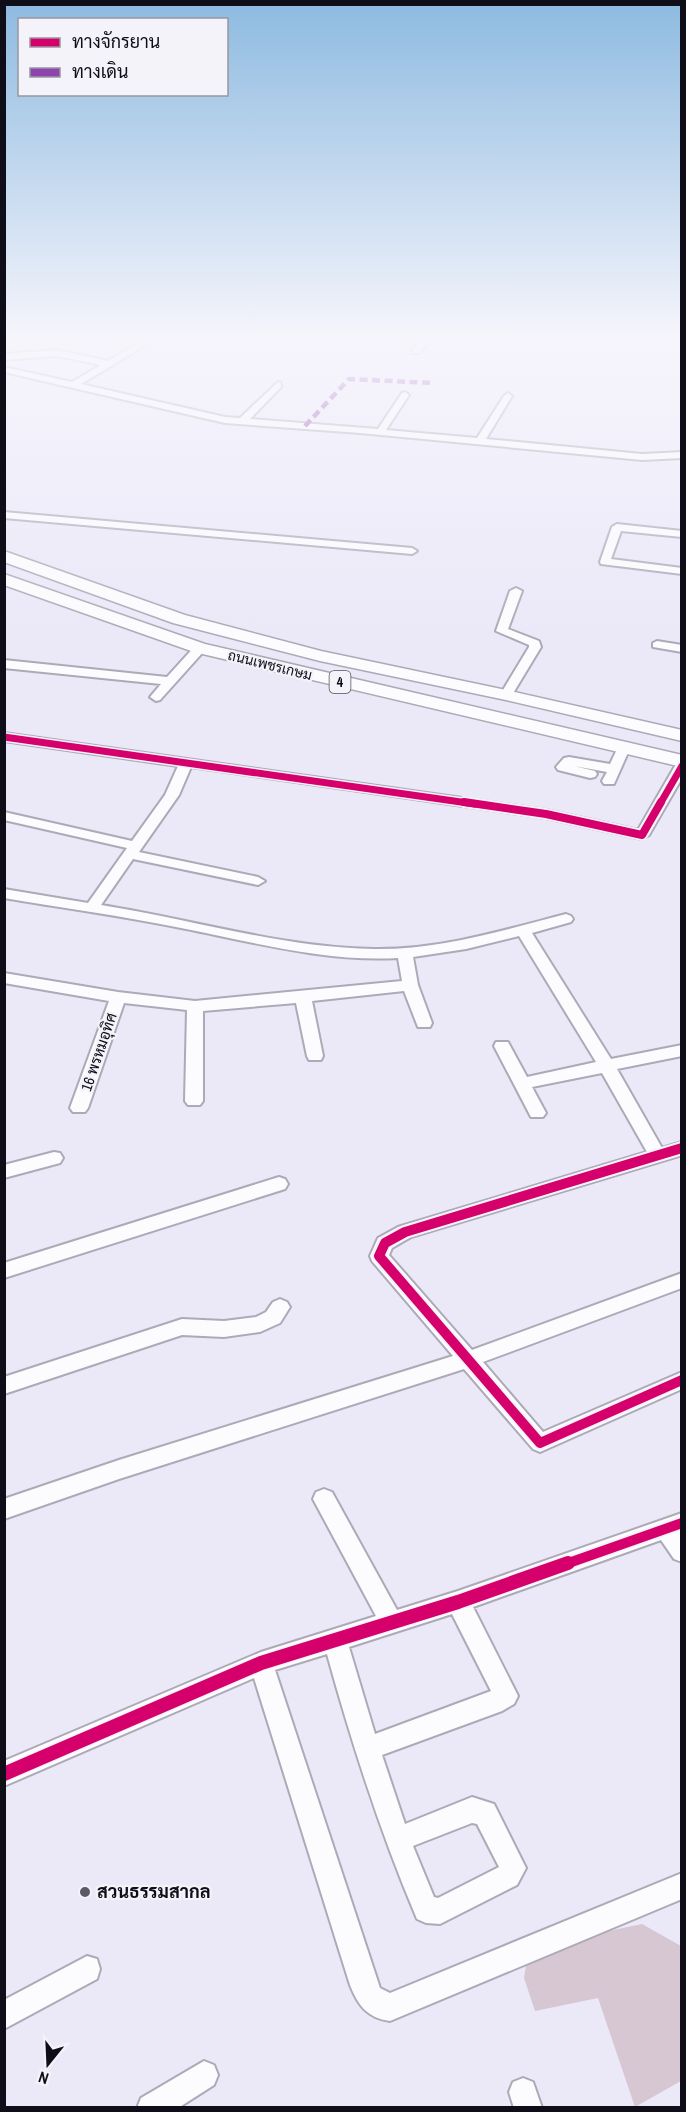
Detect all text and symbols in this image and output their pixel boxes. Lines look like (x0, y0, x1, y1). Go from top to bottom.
legend (18, 18, 228, 96)
text: ทางจักรยาน (72, 29, 160, 54)
text: ทางเดิน (72, 59, 128, 84)
street label: ถนนเพชรเกษม (226, 646, 314, 684)
road number: 4 (330, 671, 350, 693)
street label: 16 พรหมอุทิศ (75, 1010, 123, 1094)
place label: สวนธรรมสากล (97, 1879, 210, 1904)
marker: สวนธรรมสากล (78, 1885, 92, 1899)
north arrow (18, 2034, 78, 2094)
text: N (35, 2066, 51, 2090)

